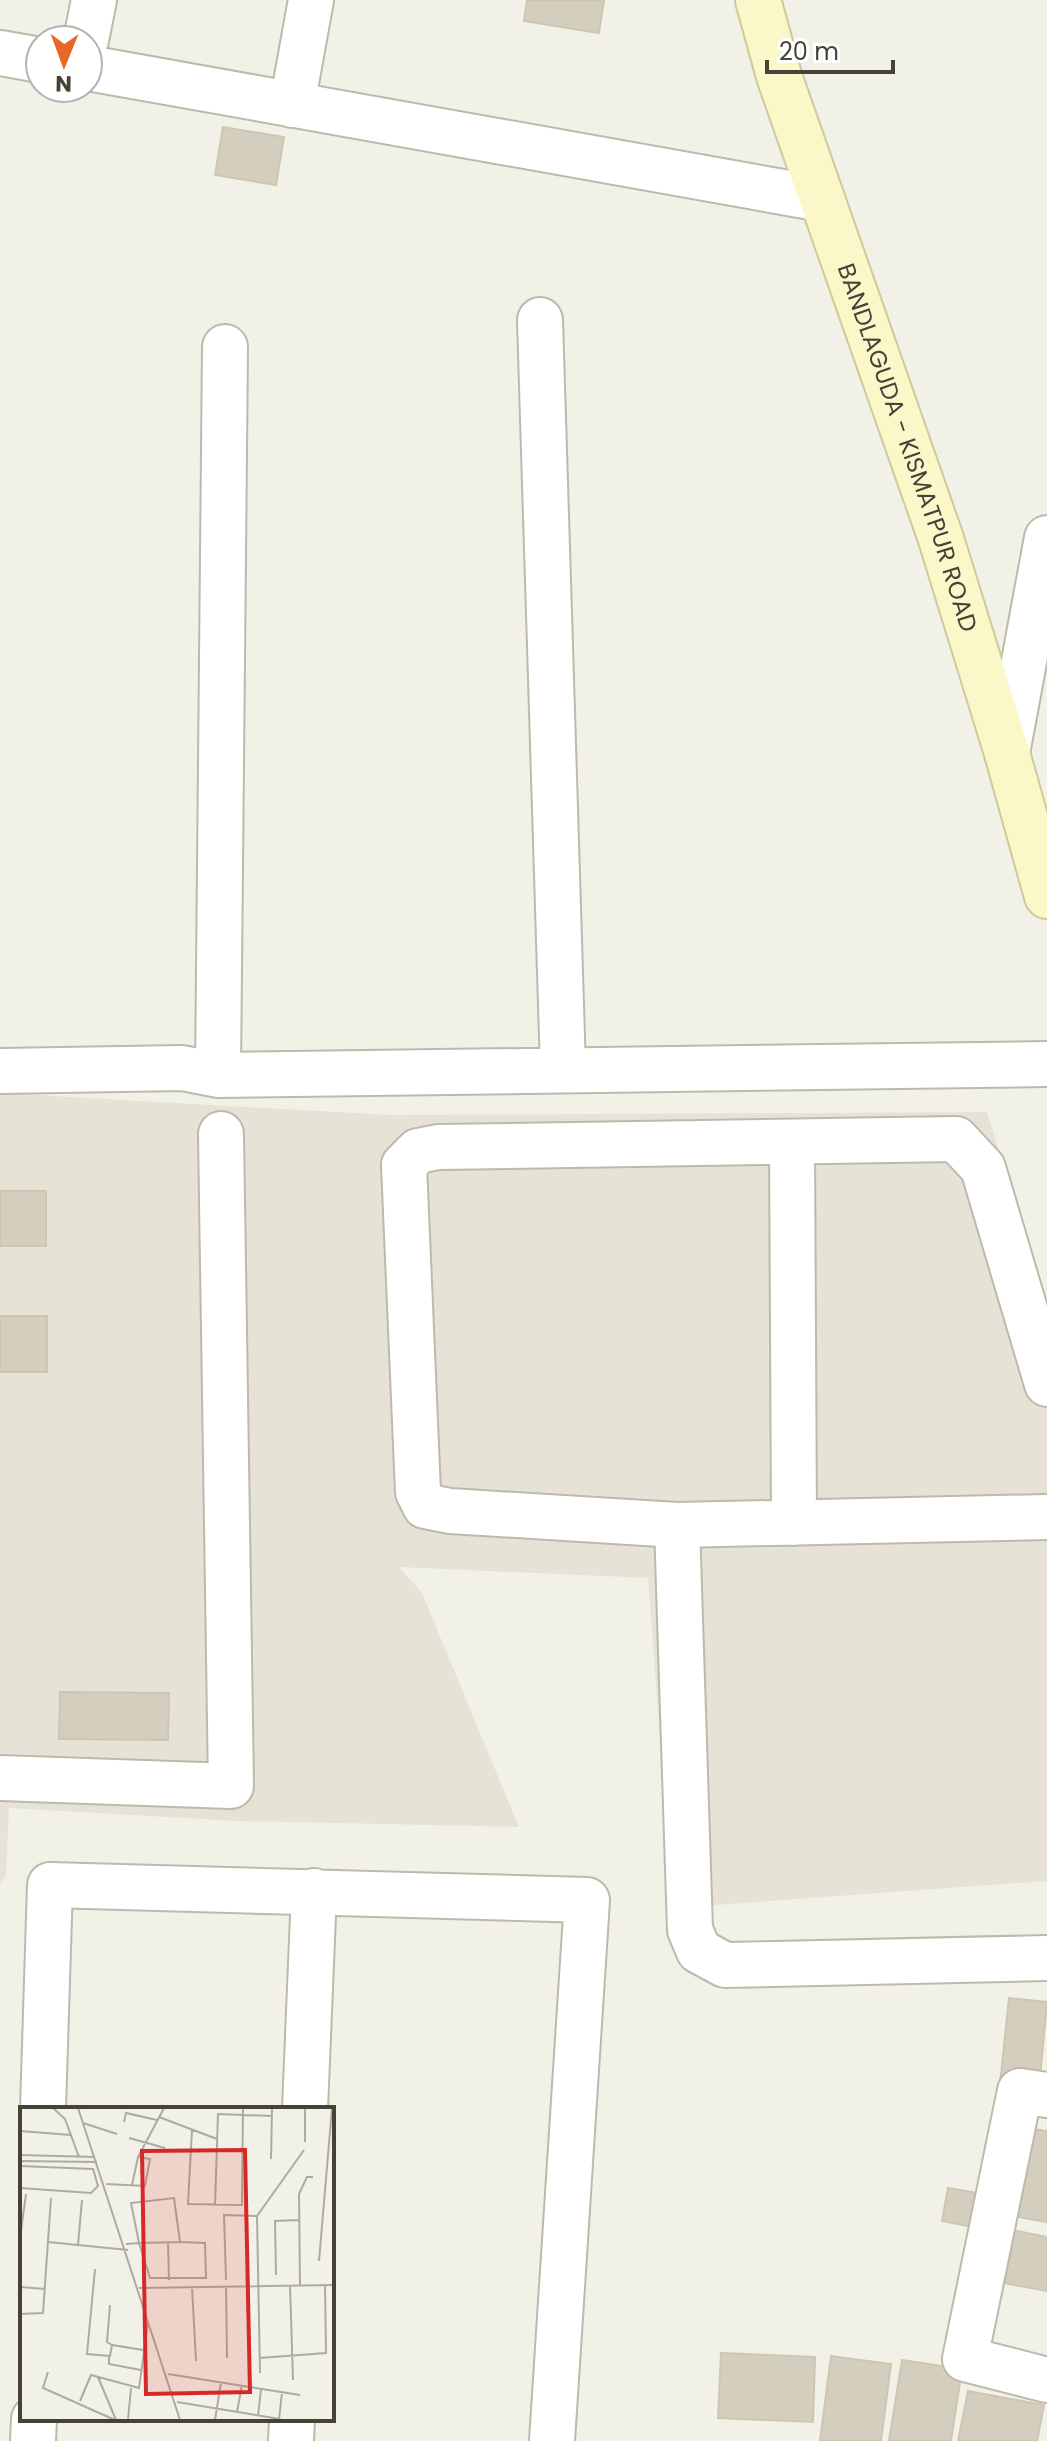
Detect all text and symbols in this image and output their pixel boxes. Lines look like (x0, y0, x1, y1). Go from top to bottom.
north arrow (24, 24, 104, 104)
scale bar (767, 24, 893, 74)
text: 20 m (779, 35, 839, 68)
text: N (55, 68, 72, 99)
street label: BANDLAGUDA - KISMATPUR ROAD (830, 259, 986, 636)
inset map (20, 2107, 334, 2421)

